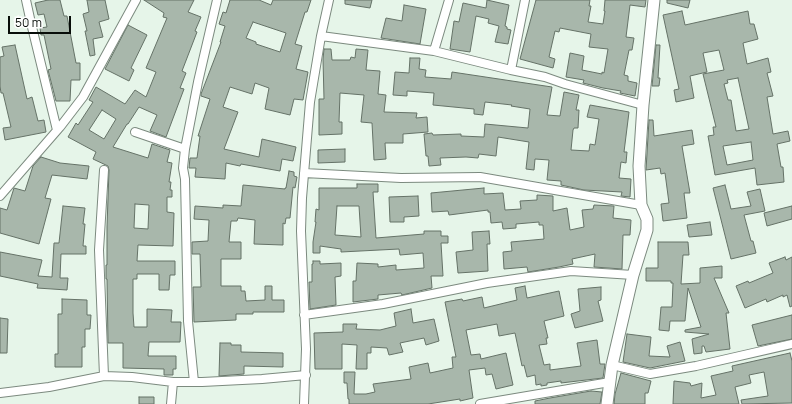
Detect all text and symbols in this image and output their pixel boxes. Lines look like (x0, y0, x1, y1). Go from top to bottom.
scale bar (10, 8, 73, 34)
text: 50 m (15, 14, 42, 31)

